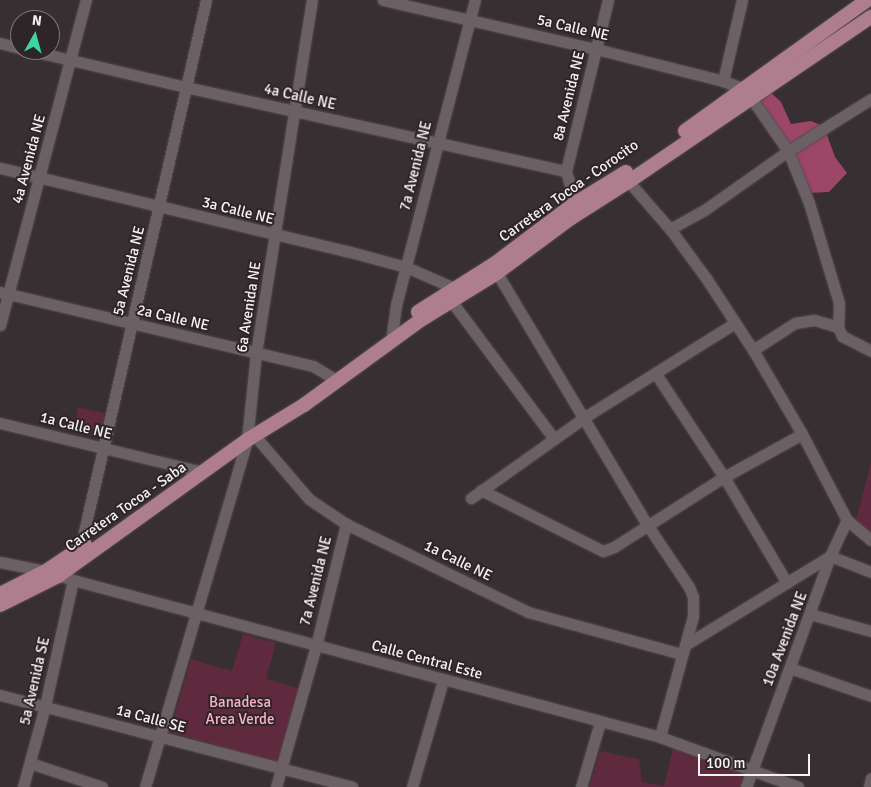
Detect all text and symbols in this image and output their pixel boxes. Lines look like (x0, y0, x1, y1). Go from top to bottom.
north arrow (10, 10, 60, 60)
street label: 5a Calle NE (535, 11, 611, 45)
text: N (31, 12, 43, 30)
street label: 8a Avenida NE (549, 49, 589, 143)
street label: 4a Calle NE (262, 80, 338, 114)
street label: 4a Avenida NE (8, 112, 50, 206)
street label: 7a Avenida NE (396, 119, 436, 213)
street label: Carretera Tocoa - Corocito (496, 136, 642, 246)
street label: 3a Calle NE (200, 193, 276, 229)
street label: 5a Avenida NE (109, 224, 149, 318)
street label: 6a Avenida NE (233, 260, 265, 354)
street label: 2a Calle NE (135, 301, 211, 335)
street label: 1a Calle NE (38, 408, 114, 444)
street label: Carretera Tocoa - Saba (62, 459, 190, 555)
street label: 7a Avenida NE (296, 534, 336, 628)
street label: 1a Calle NE (421, 537, 495, 585)
street label: 10a Avenida NE (759, 589, 811, 689)
street label: 5a Avenida SE (16, 635, 54, 727)
street label: Calle Central Este (370, 637, 484, 683)
park label: Banadesa Area Verde (205, 693, 275, 728)
street label: 1a Calle SE (114, 701, 188, 737)
scale bar (701, 744, 814, 776)
text: 100 m (706, 754, 746, 772)

